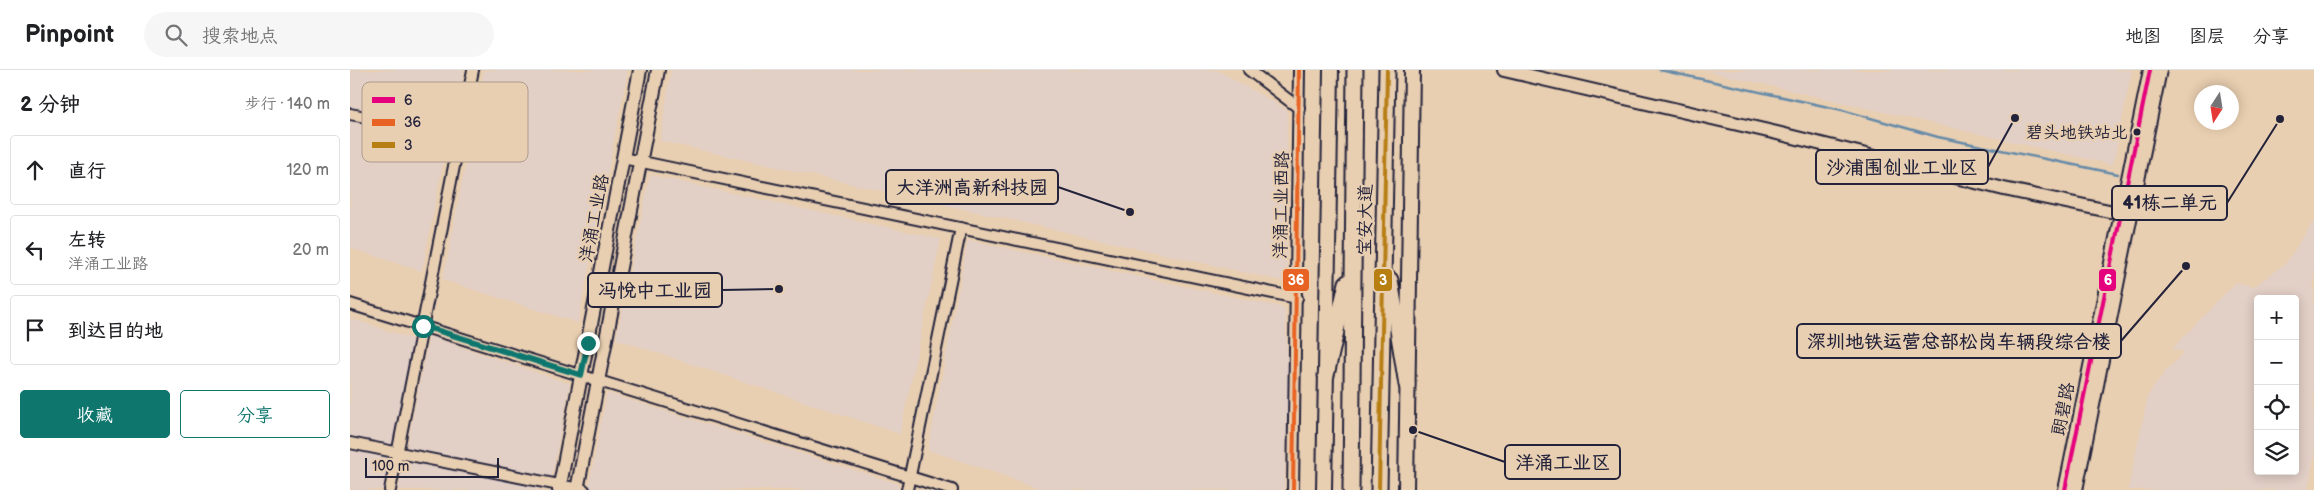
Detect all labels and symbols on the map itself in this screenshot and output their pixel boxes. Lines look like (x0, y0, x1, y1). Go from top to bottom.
legend (362, 82, 528, 162)
north arrow (2194, 85, 2239, 130)
text: 6 (404, 92, 413, 109)
text: 36 (404, 114, 422, 131)
place label: 碧头地铁站北 (2026, 123, 2128, 143)
marker: 碧头地铁站北 (2132, 127, 2142, 137)
text: 3 (404, 137, 413, 154)
callout: 沙浦围创业工业区 (1816, 150, 1988, 184)
street label: 洋涌工业西路 (1270, 151, 1293, 259)
text: 沙浦围创业工业区 (1826, 157, 1978, 180)
callout: 大洋洲高新科技园 (886, 170, 1058, 204)
street label: 洋涌工业路 (576, 172, 613, 264)
text: 大洋洲高新科技园 (896, 177, 1048, 200)
street label: 宝安大道 (1354, 184, 1377, 256)
callout: 41栋二单元 (2112, 186, 2227, 220)
text: 41栋二单元 (2123, 192, 2217, 215)
line badge: 36 (1282, 268, 1310, 292)
line badge: 3 (1373, 268, 1393, 292)
line badge: 6 (2098, 268, 2117, 292)
text: 36 (1288, 272, 1304, 289)
text: 3 (1379, 272, 1387, 289)
text: 6 (2104, 272, 2112, 289)
callout: 冯悦中工业园 (588, 273, 722, 307)
text: 冯悦中工业园 (598, 280, 712, 303)
route start (412, 315, 435, 338)
callout: 深圳地铁运营总部松岗车辆段综合楼 (1797, 324, 2121, 358)
text: 深圳地铁运营总部松岗车辆段综合楼 (1807, 331, 2111, 354)
route end (577, 332, 600, 355)
street label: 朗碧路 (2048, 381, 2079, 438)
callout: 洋涌工业区 (1505, 445, 1620, 479)
text: 洋涌工业区 (1515, 452, 1611, 475)
scale bar (365, 455, 499, 478)

